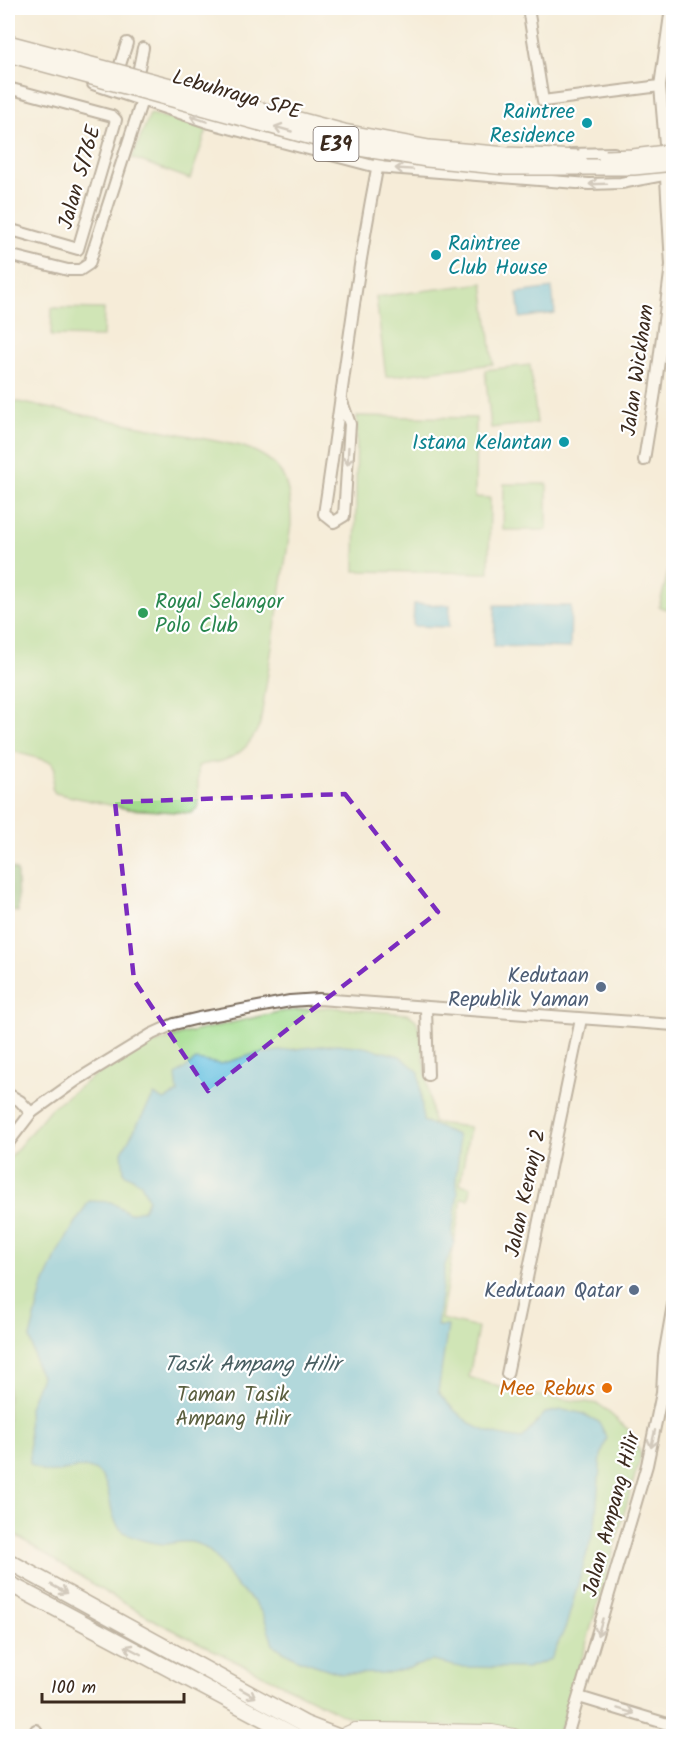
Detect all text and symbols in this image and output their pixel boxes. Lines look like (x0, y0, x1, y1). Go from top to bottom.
street label: Lebuhraya SPE (168, 61, 306, 130)
place label: Raintree Residence (489, 96, 576, 153)
one-way arrow (190, 113, 209, 124)
marker: Raintree Residence (580, 116, 594, 130)
street label: Jalan 5/76E (50, 121, 111, 233)
one-way arrow (274, 123, 293, 134)
road number: E39 (314, 127, 358, 161)
one-way arrow (394, 163, 414, 174)
one-way arrow (589, 178, 609, 189)
place label: Raintree Club House (448, 228, 548, 285)
marker: Raintree Club House (429, 248, 443, 262)
street label: Jalan Wickham (613, 302, 664, 438)
place label: Istana Kelantan (412, 427, 552, 460)
marker: Istana Kelantan (557, 435, 571, 449)
one-way arrow (343, 445, 354, 465)
place label: Royal Selangor Polo Club (155, 586, 284, 643)
marker: Royal Selangor Polo Club (136, 606, 150, 620)
place label: Kedutaan Republik Yaman (448, 960, 589, 1017)
marker: Kedutaan Republik Yaman (594, 980, 608, 994)
street label: Jalan Keranj 2 (497, 1126, 556, 1260)
place label: Kedutaan Qatar (484, 1275, 623, 1308)
marker: Kedutaan Qatar (627, 1283, 641, 1297)
water label: Tasik Ampang Hilir (164, 1348, 345, 1383)
place label: Mee Rebus (499, 1373, 595, 1406)
park label: Taman Tasik Ampang Hilir (175, 1379, 292, 1436)
marker: Mee Rebus (600, 1381, 614, 1395)
street label: Jalan Ampang Hilir (575, 1427, 651, 1600)
one-way arrow (646, 1430, 658, 1449)
one-way arrow (50, 1583, 67, 1595)
one-way arrow (594, 1617, 605, 1636)
one-way arrow (125, 1644, 142, 1656)
scale bar (42, 1666, 184, 1704)
text: 100 m (51, 1674, 96, 1703)
one-way arrow (239, 1687, 256, 1699)
one-way arrow (616, 1707, 635, 1718)

